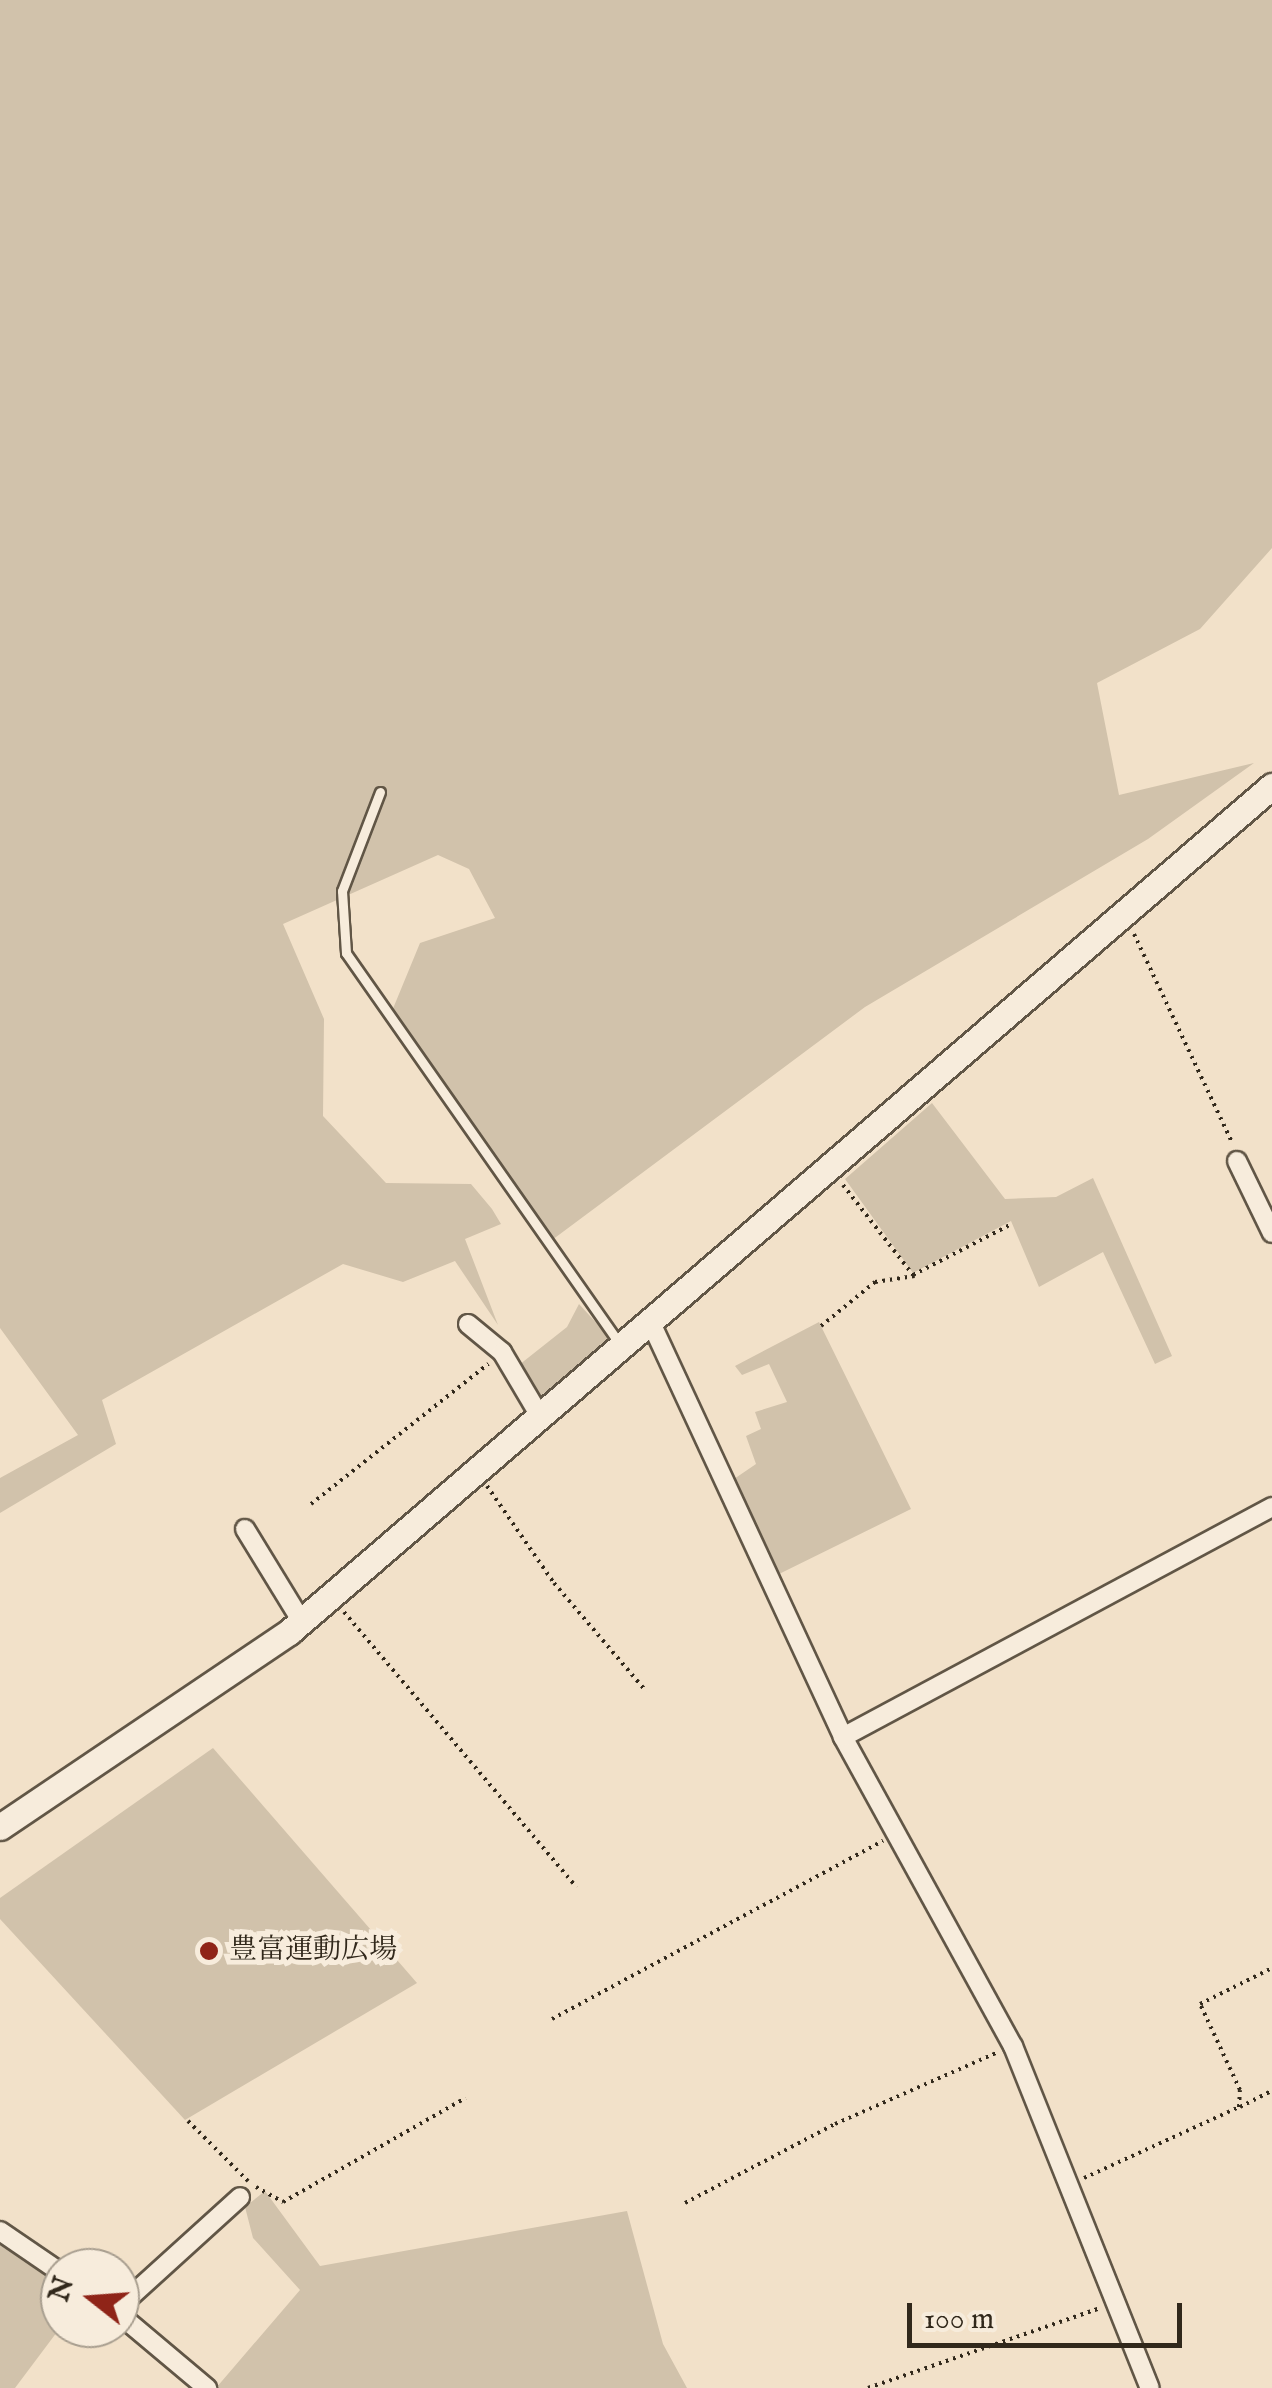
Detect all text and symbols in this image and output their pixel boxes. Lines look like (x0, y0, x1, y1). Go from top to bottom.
place label: 豊富運動広場 (229, 1934, 397, 1968)
marker: 豊富運動広場 (198, 1940, 220, 1962)
north arrow (40, 2248, 140, 2348)
text: N (42, 2273, 83, 2306)
scale bar (912, 2283, 1187, 2345)
text: 100 m (924, 2301, 994, 2339)

